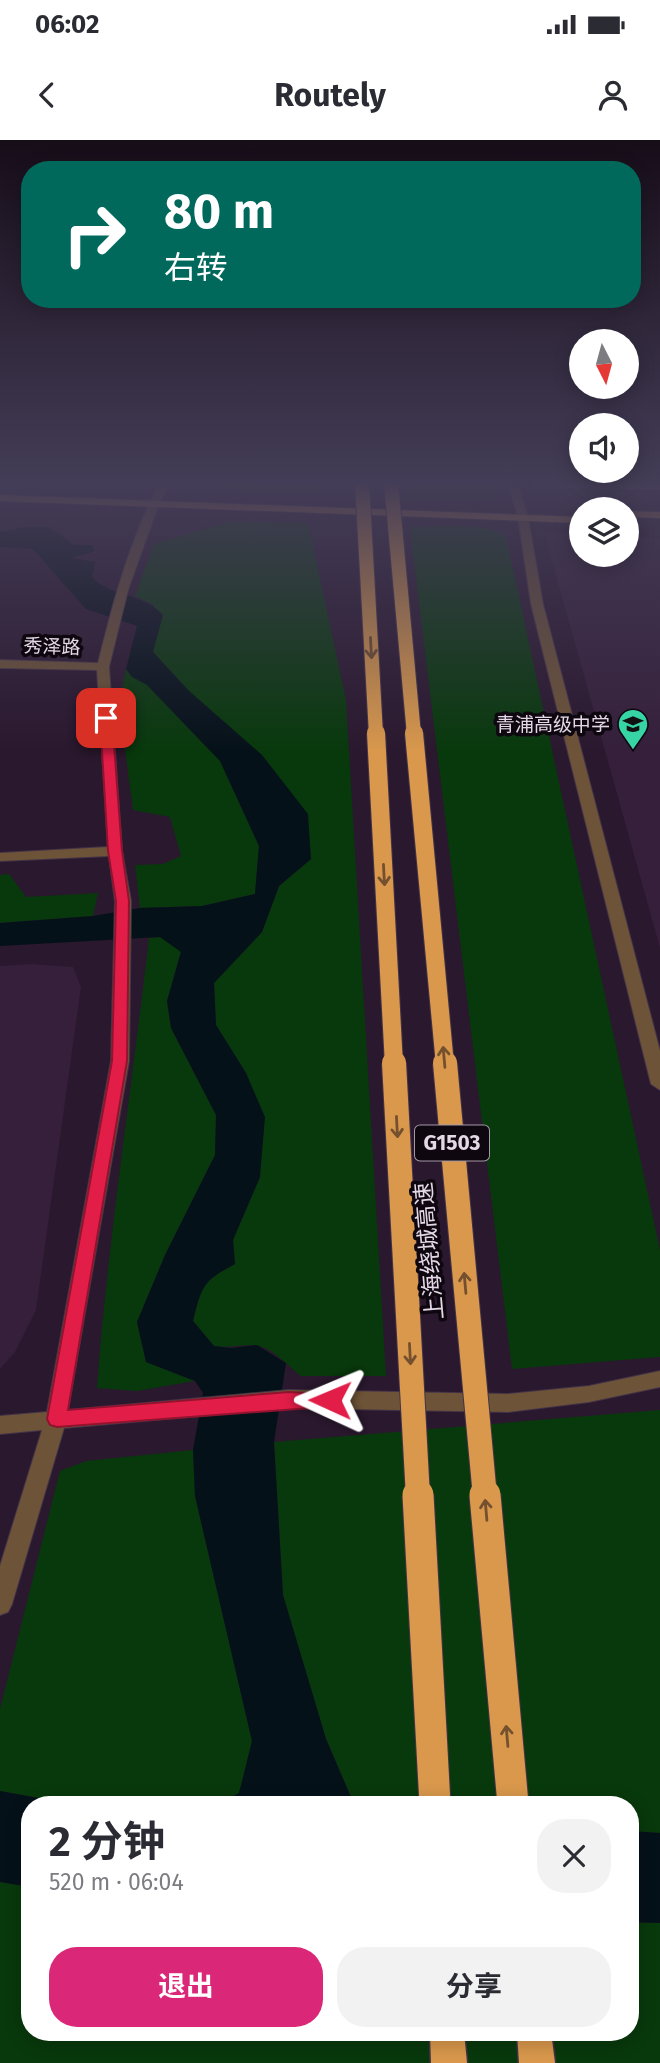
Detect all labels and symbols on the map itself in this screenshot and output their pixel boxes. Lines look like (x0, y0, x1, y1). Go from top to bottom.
north arrow (569, 329, 639, 399)
street label: 秀泽路 (23, 634, 81, 659)
one-way arrow (365, 637, 378, 659)
pin (76, 688, 136, 748)
school or university icon: 青浦高级中学 (616, 707, 650, 751)
place label: 青浦高级中学 (496, 713, 610, 736)
one-way arrow (377, 864, 390, 887)
one-way arrow (437, 1046, 450, 1068)
one-way arrow (391, 1115, 404, 1138)
road number: G1503 (415, 1126, 489, 1160)
street label: 上海绕城高速 (409, 1181, 449, 1321)
one-way arrow (458, 1272, 471, 1295)
one-way arrow (404, 1342, 417, 1365)
position arrow (293, 1363, 367, 1437)
one-way arrow (479, 1499, 492, 1522)
one-way arrow (500, 1725, 513, 1748)

